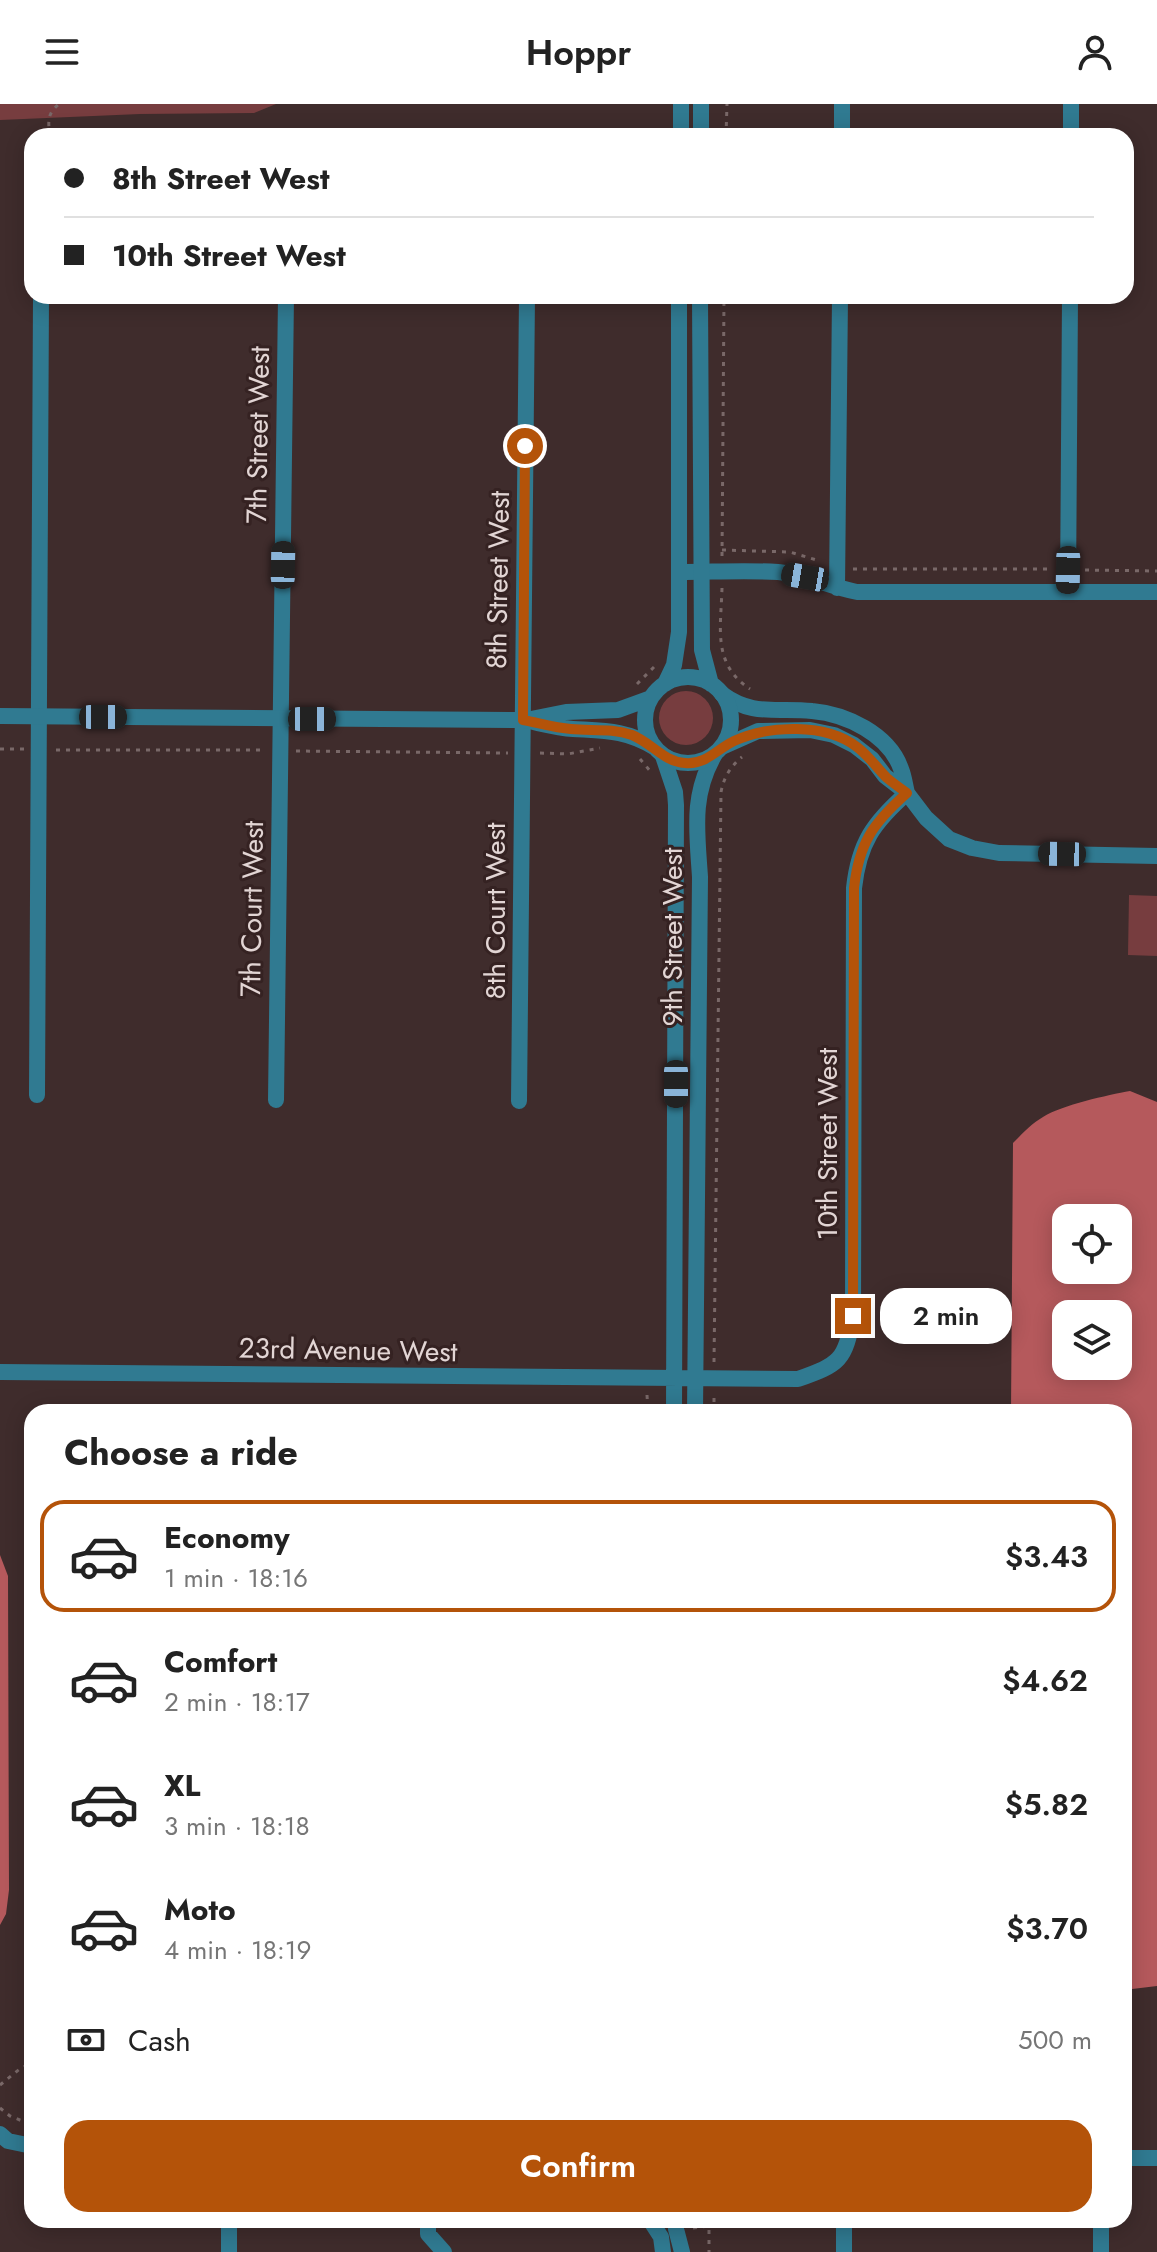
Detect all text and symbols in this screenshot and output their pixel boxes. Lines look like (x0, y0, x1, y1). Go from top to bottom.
text: Hoppr (526, 26, 631, 78)
icon: menu (40, 30, 84, 74)
icon: person (1073, 30, 1117, 74)
text: 8th Street West (112, 157, 329, 200)
text: 10th Street West (112, 234, 346, 277)
street label: 7th Street West (236, 346, 280, 524)
route start (507, 428, 543, 464)
street label: 8th Street West (476, 490, 520, 669)
car (271, 541, 295, 589)
car (1056, 546, 1080, 594)
car (779, 561, 831, 593)
car (79, 705, 127, 729)
car (288, 707, 336, 731)
street label: 7th Court West (230, 820, 274, 998)
street label: 8th Court West (475, 822, 516, 999)
car (1038, 842, 1086, 866)
street label: 9th Street West (652, 847, 693, 1027)
street label: 10th Street West (807, 1048, 848, 1240)
car (664, 1060, 688, 1108)
map controls (1052, 1204, 1132, 1380)
button: locate (1052, 1204, 1132, 1284)
callout: 2 min (881, 1288, 1013, 1344)
text: 2 min (913, 1297, 979, 1335)
route end (835, 1298, 871, 1334)
button: layers (1052, 1300, 1132, 1380)
street label: 23rd Avenue West (238, 1328, 458, 1372)
text: Choose a ride (64, 1426, 298, 1478)
text: Economy (164, 1516, 290, 1559)
icon: car (68, 1520, 140, 1592)
text: $3.43 (1005, 1535, 1088, 1578)
text: 1 min · 18:16 (164, 1559, 308, 1597)
text: Comfort (164, 1640, 277, 1683)
icon: car (68, 1644, 140, 1716)
text: $4.62 (1002, 1659, 1088, 1702)
text: 2 min · 18:17 (164, 1683, 310, 1721)
text: XL (164, 1764, 200, 1807)
icon: car (68, 1768, 140, 1840)
text: $5.82 (1005, 1783, 1088, 1826)
text: 3 min · 18:18 (164, 1807, 310, 1845)
text: Moto (164, 1888, 236, 1931)
icon: car (68, 1892, 140, 1964)
text: $3.70 (1006, 1907, 1088, 1950)
text: 4 min · 18:19 (164, 1931, 311, 1969)
icon: cash (64, 2018, 108, 2062)
text: Cash (128, 2019, 191, 2062)
text: 500 m (1018, 2021, 1092, 2059)
button: Confirm (64, 2120, 1092, 2212)

